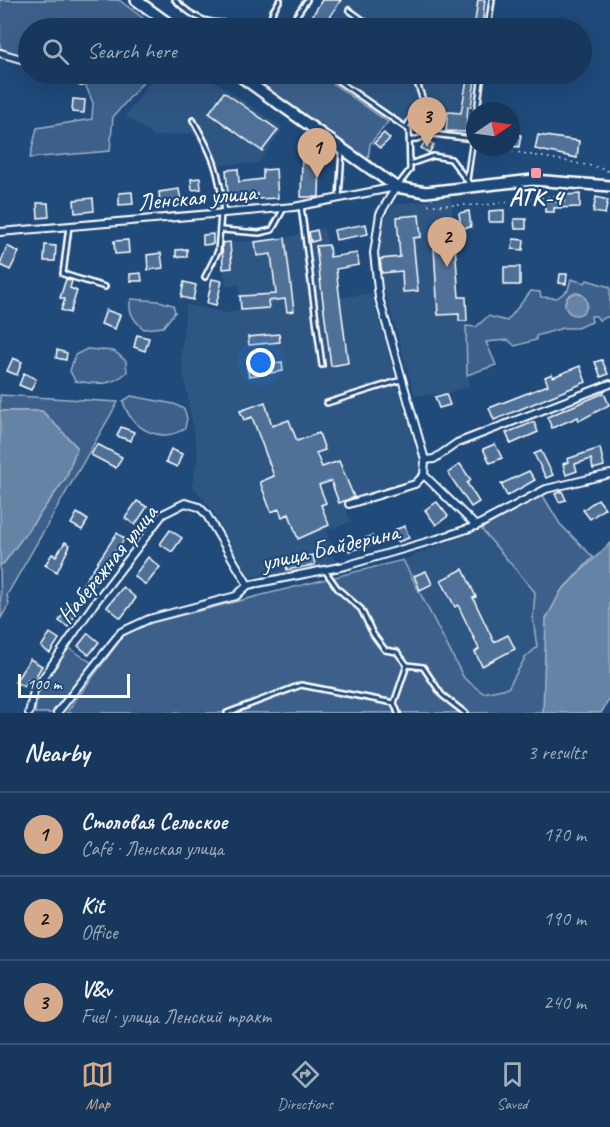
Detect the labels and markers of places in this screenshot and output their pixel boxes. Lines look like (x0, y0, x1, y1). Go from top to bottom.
pin: 3 (408, 98, 446, 147)
pin: 1 (298, 128, 336, 178)
marker: АТК-4 (529, 166, 543, 180)
place label: АТК-4 (509, 182, 566, 212)
pin: 2 (428, 218, 466, 267)

